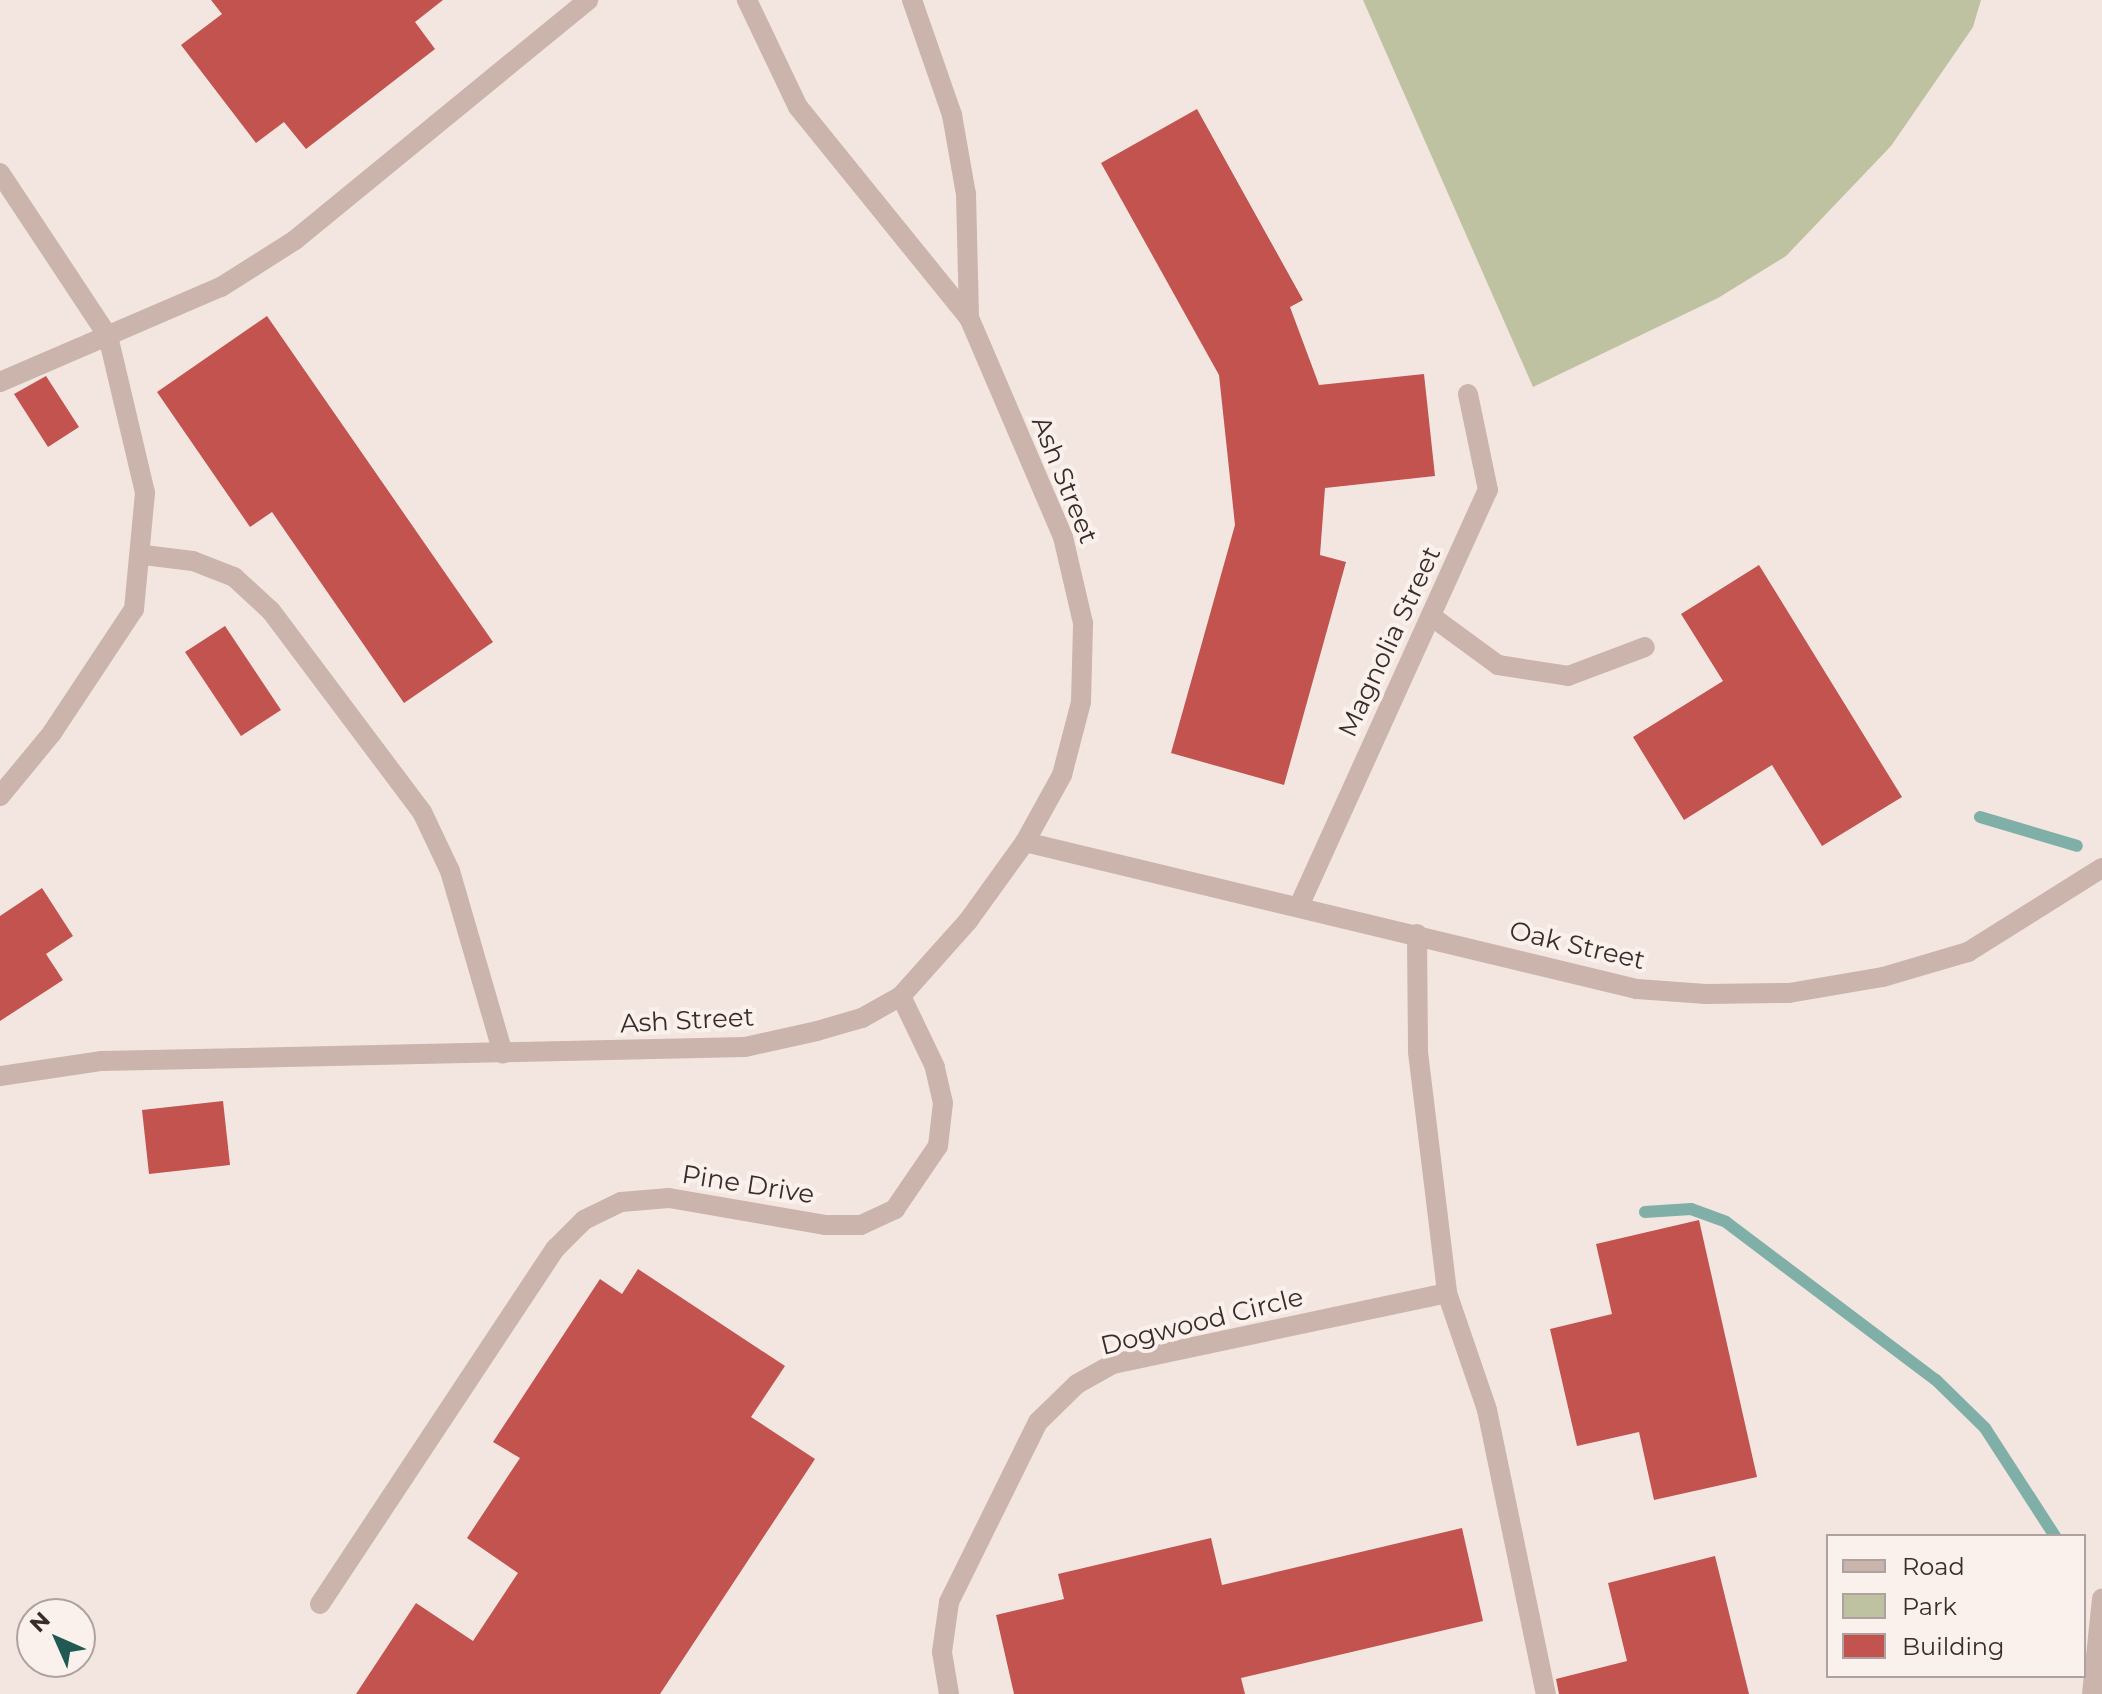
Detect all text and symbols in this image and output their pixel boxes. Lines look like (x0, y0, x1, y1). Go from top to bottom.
street label: Ash Street (1024, 412, 1104, 548)
street label: Magnolia Street (1332, 542, 1448, 742)
street label: Oak Street (1506, 915, 1648, 977)
street label: Ash Street (619, 1002, 755, 1040)
street label: Pine Drive (679, 1159, 817, 1211)
street label: Dogwood Circle (1097, 1282, 1307, 1362)
legend (1826, 1534, 2086, 1678)
text: Road (1902, 1552, 1965, 1581)
text: Park (1902, 1592, 1957, 1621)
north arrow (16, 1598, 96, 1678)
text: N (24, 1606, 56, 1638)
text: Building (1902, 1632, 2005, 1661)

